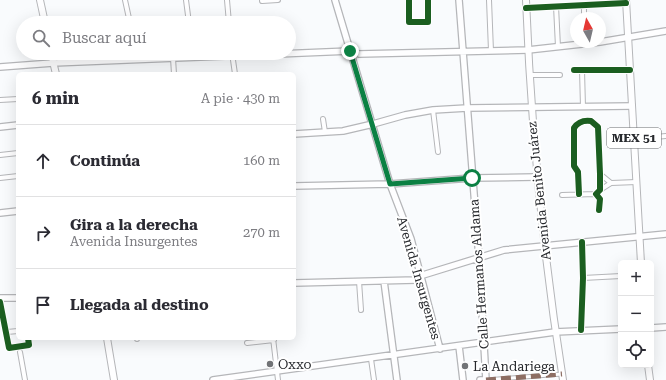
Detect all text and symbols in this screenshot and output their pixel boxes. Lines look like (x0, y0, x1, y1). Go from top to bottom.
north arrow (570, 12, 606, 48)
search box (16, 16, 296, 60)
icon: search (30, 27, 52, 49)
text: Buscar aquí (62, 29, 146, 47)
route end (341, 42, 359, 60)
text: 6 min (32, 88, 79, 108)
text: A pie · 430 m (201, 91, 280, 106)
street label: Avenida Benito Juárez (524, 121, 554, 261)
road number: MEX 51 (607, 128, 661, 148)
icon: ahead (32, 150, 54, 172)
text: Continúa (70, 152, 140, 170)
text: 160 m (243, 153, 280, 168)
route start (463, 169, 481, 187)
street label: Calle Hermanos Aldama (466, 198, 492, 350)
street label: Avenida Insurgentes (394, 215, 444, 341)
text: Gira a la derecha (70, 216, 198, 234)
icon: right (32, 222, 54, 244)
text: 270 m (243, 225, 280, 240)
text: Avenida Insurgentes (70, 234, 198, 249)
map controls (618, 260, 654, 368)
button: + (618, 260, 654, 296)
icon: arrive (32, 294, 54, 316)
text: Llegada al destino (70, 296, 209, 314)
button: − (618, 296, 654, 332)
button: locate (618, 332, 654, 368)
place label: Oxxo (278, 357, 311, 372)
marker: Oxxo (265, 359, 275, 369)
place label: La Andariega (473, 359, 555, 374)
marker: La Andariega (460, 361, 470, 371)

